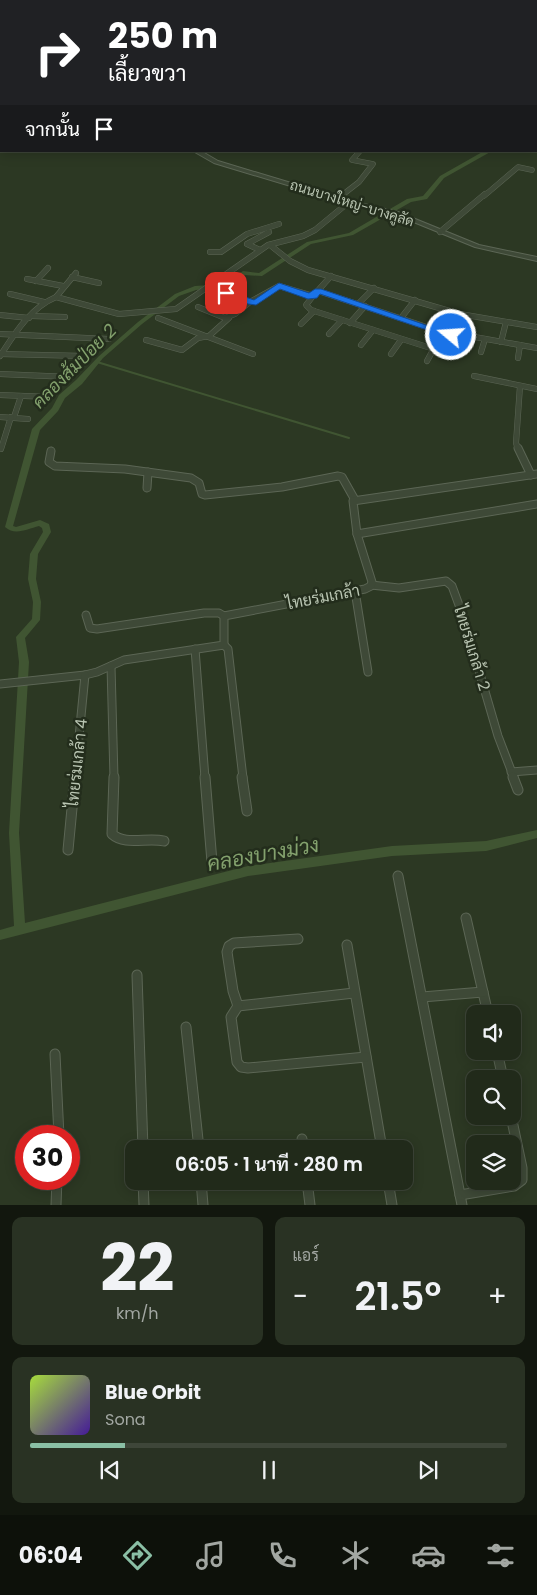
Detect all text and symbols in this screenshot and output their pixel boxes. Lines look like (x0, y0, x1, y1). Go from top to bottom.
text: 250 m (108, 11, 218, 60)
icon: right (25, 20, 90, 85)
text: เลี้ยวขวา (108, 58, 186, 89)
icon: arrive (90, 115, 118, 143)
text: จากนั้น (25, 116, 80, 143)
street label: ถนนบางใหญ่-บางคูลัด (288, 175, 416, 231)
pin (205, 272, 247, 314)
icon: arrive (212, 279, 240, 307)
position arrow (424, 308, 476, 360)
water label: คลองส้มป่อย 2 (26, 318, 122, 414)
street label: ไทยร่มเกล้า (282, 579, 362, 616)
street label: ไทยร่มเกล้า 2 (448, 601, 496, 694)
street label: ไทยร่มเกล้า 4 (61, 718, 93, 810)
water label: คลองบางม่วง (205, 830, 321, 878)
map controls (466, 1005, 521, 1190)
button: sound (466, 1005, 521, 1060)
button: search (466, 1070, 521, 1125)
speed limit sign: 30 (15, 1125, 80, 1190)
button: layers (466, 1135, 521, 1190)
text: 06:05 · 1 นาที · 280 m (175, 1151, 363, 1178)
text: 22 (100, 1223, 174, 1314)
text: แอร์ (293, 1244, 319, 1267)
text: 21.5° (355, 1270, 441, 1323)
text: − (293, 1277, 308, 1316)
text: + (488, 1277, 507, 1316)
text: km/h (116, 1302, 159, 1325)
text: Blue Orbit (105, 1379, 201, 1406)
text: Sona (105, 1408, 146, 1431)
icon: previous (96, 1456, 124, 1484)
icon: pause (255, 1456, 283, 1484)
icon: next (414, 1456, 442, 1484)
icon: directions (120, 1538, 155, 1573)
icon: music (193, 1538, 228, 1573)
icon: phone (265, 1538, 300, 1573)
icon: climate (338, 1538, 373, 1573)
icon: car (411, 1538, 446, 1573)
icon: filters (483, 1538, 518, 1573)
text: 06:04 (19, 1540, 83, 1571)

